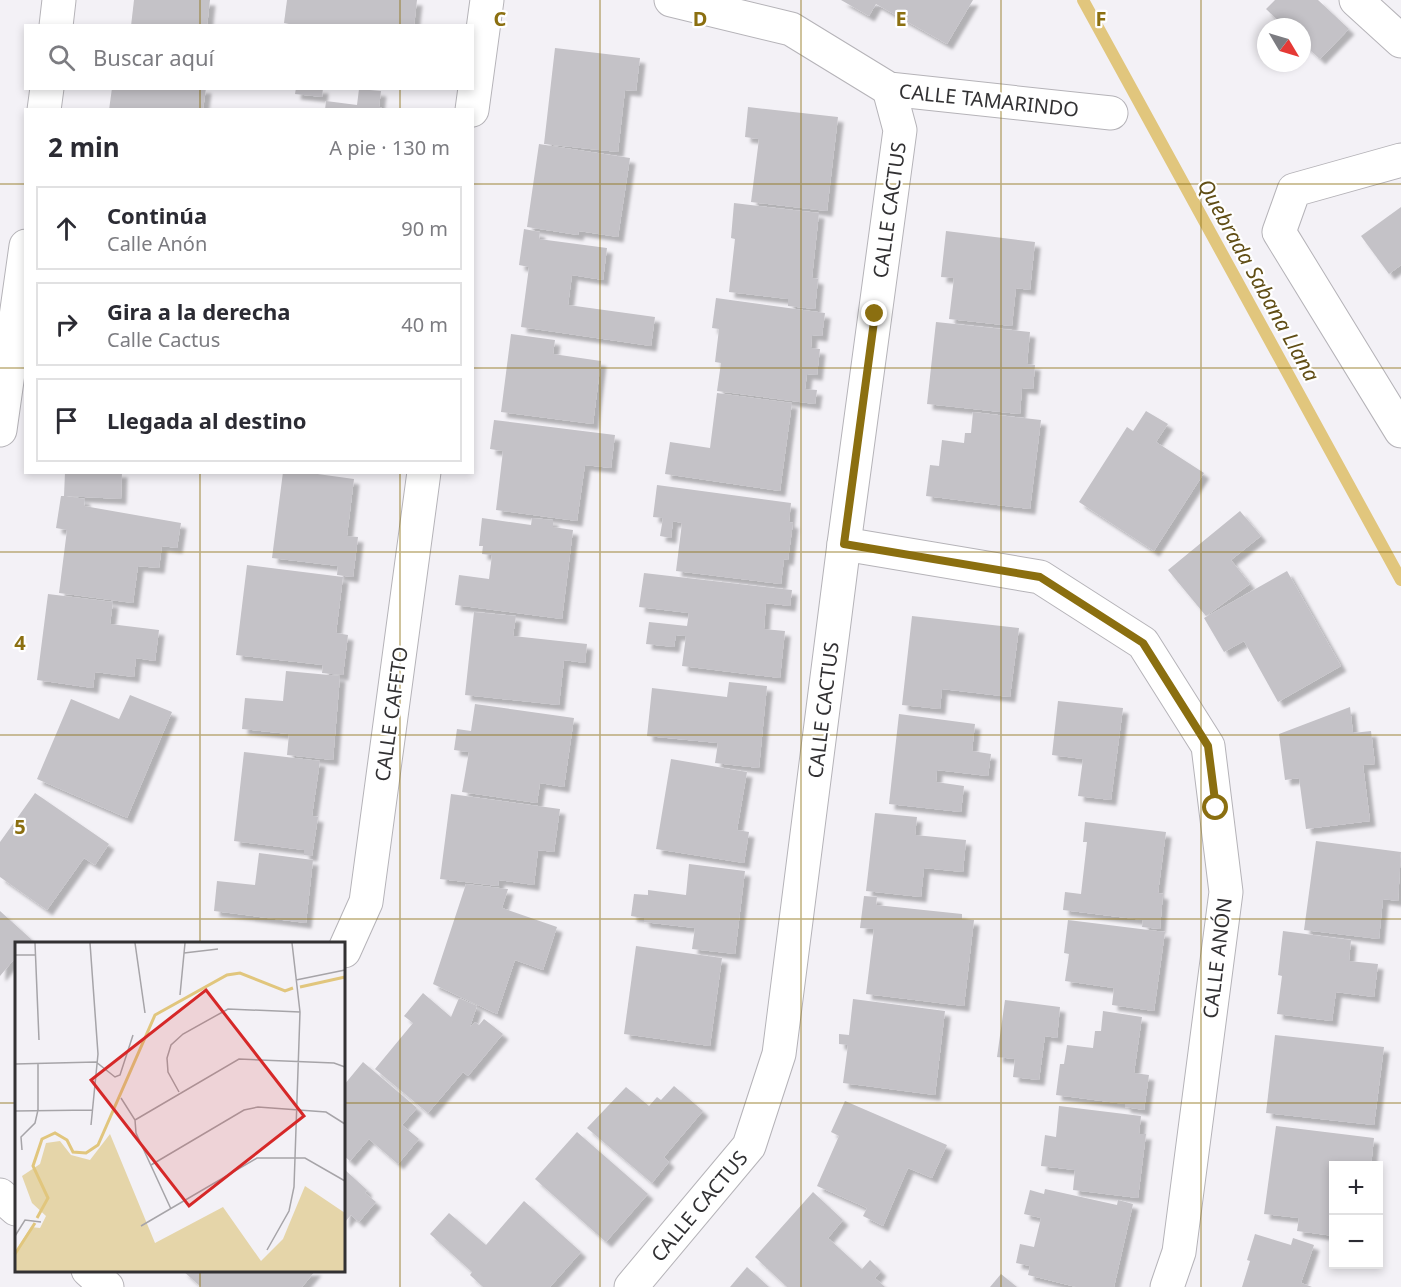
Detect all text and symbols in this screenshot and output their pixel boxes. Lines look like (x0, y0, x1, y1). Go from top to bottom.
text: C (494, 5, 507, 32)
text: D (693, 5, 707, 32)
text: E (895, 5, 907, 32)
text: F (1096, 5, 1106, 32)
north arrow (1257, 18, 1311, 72)
search box (24, 24, 474, 90)
icon: search (45, 41, 78, 74)
text: Buscar aquí (93, 42, 214, 72)
street label: CALLE TAMARINDO (898, 77, 1080, 123)
text: 2 min (48, 129, 120, 165)
text: A pie · 130 m (329, 134, 450, 161)
street label: CALLE CACTUS (866, 140, 912, 280)
water label: Quebrada Sabana Llana (1192, 174, 1326, 386)
text: Continúa (107, 200, 207, 230)
icon: ahead (50, 212, 83, 245)
text: 90 m (401, 215, 448, 242)
text: Calle Anón (107, 230, 207, 257)
text: Gira a la derecha (107, 296, 291, 326)
route end (861, 300, 887, 326)
icon: right (50, 308, 83, 341)
text: 40 m (401, 311, 448, 338)
text: Calle Cactus (107, 326, 220, 353)
icon: arrive (50, 404, 83, 437)
text: Llegada al destino (107, 405, 307, 435)
text: 4 (14, 629, 26, 656)
street label: CALLE CACTUS (801, 640, 845, 780)
street label: CALLE CAFETO (368, 645, 414, 783)
route start (1202, 794, 1228, 820)
text: 5 (14, 813, 26, 840)
street label: CALLE ANÓN (1196, 896, 1238, 1020)
inset map (15, 942, 345, 1272)
street label: CALLE CACTUS (645, 1145, 753, 1267)
map controls (1329, 1161, 1383, 1269)
button: + (1329, 1161, 1383, 1215)
button: − (1329, 1215, 1383, 1269)

